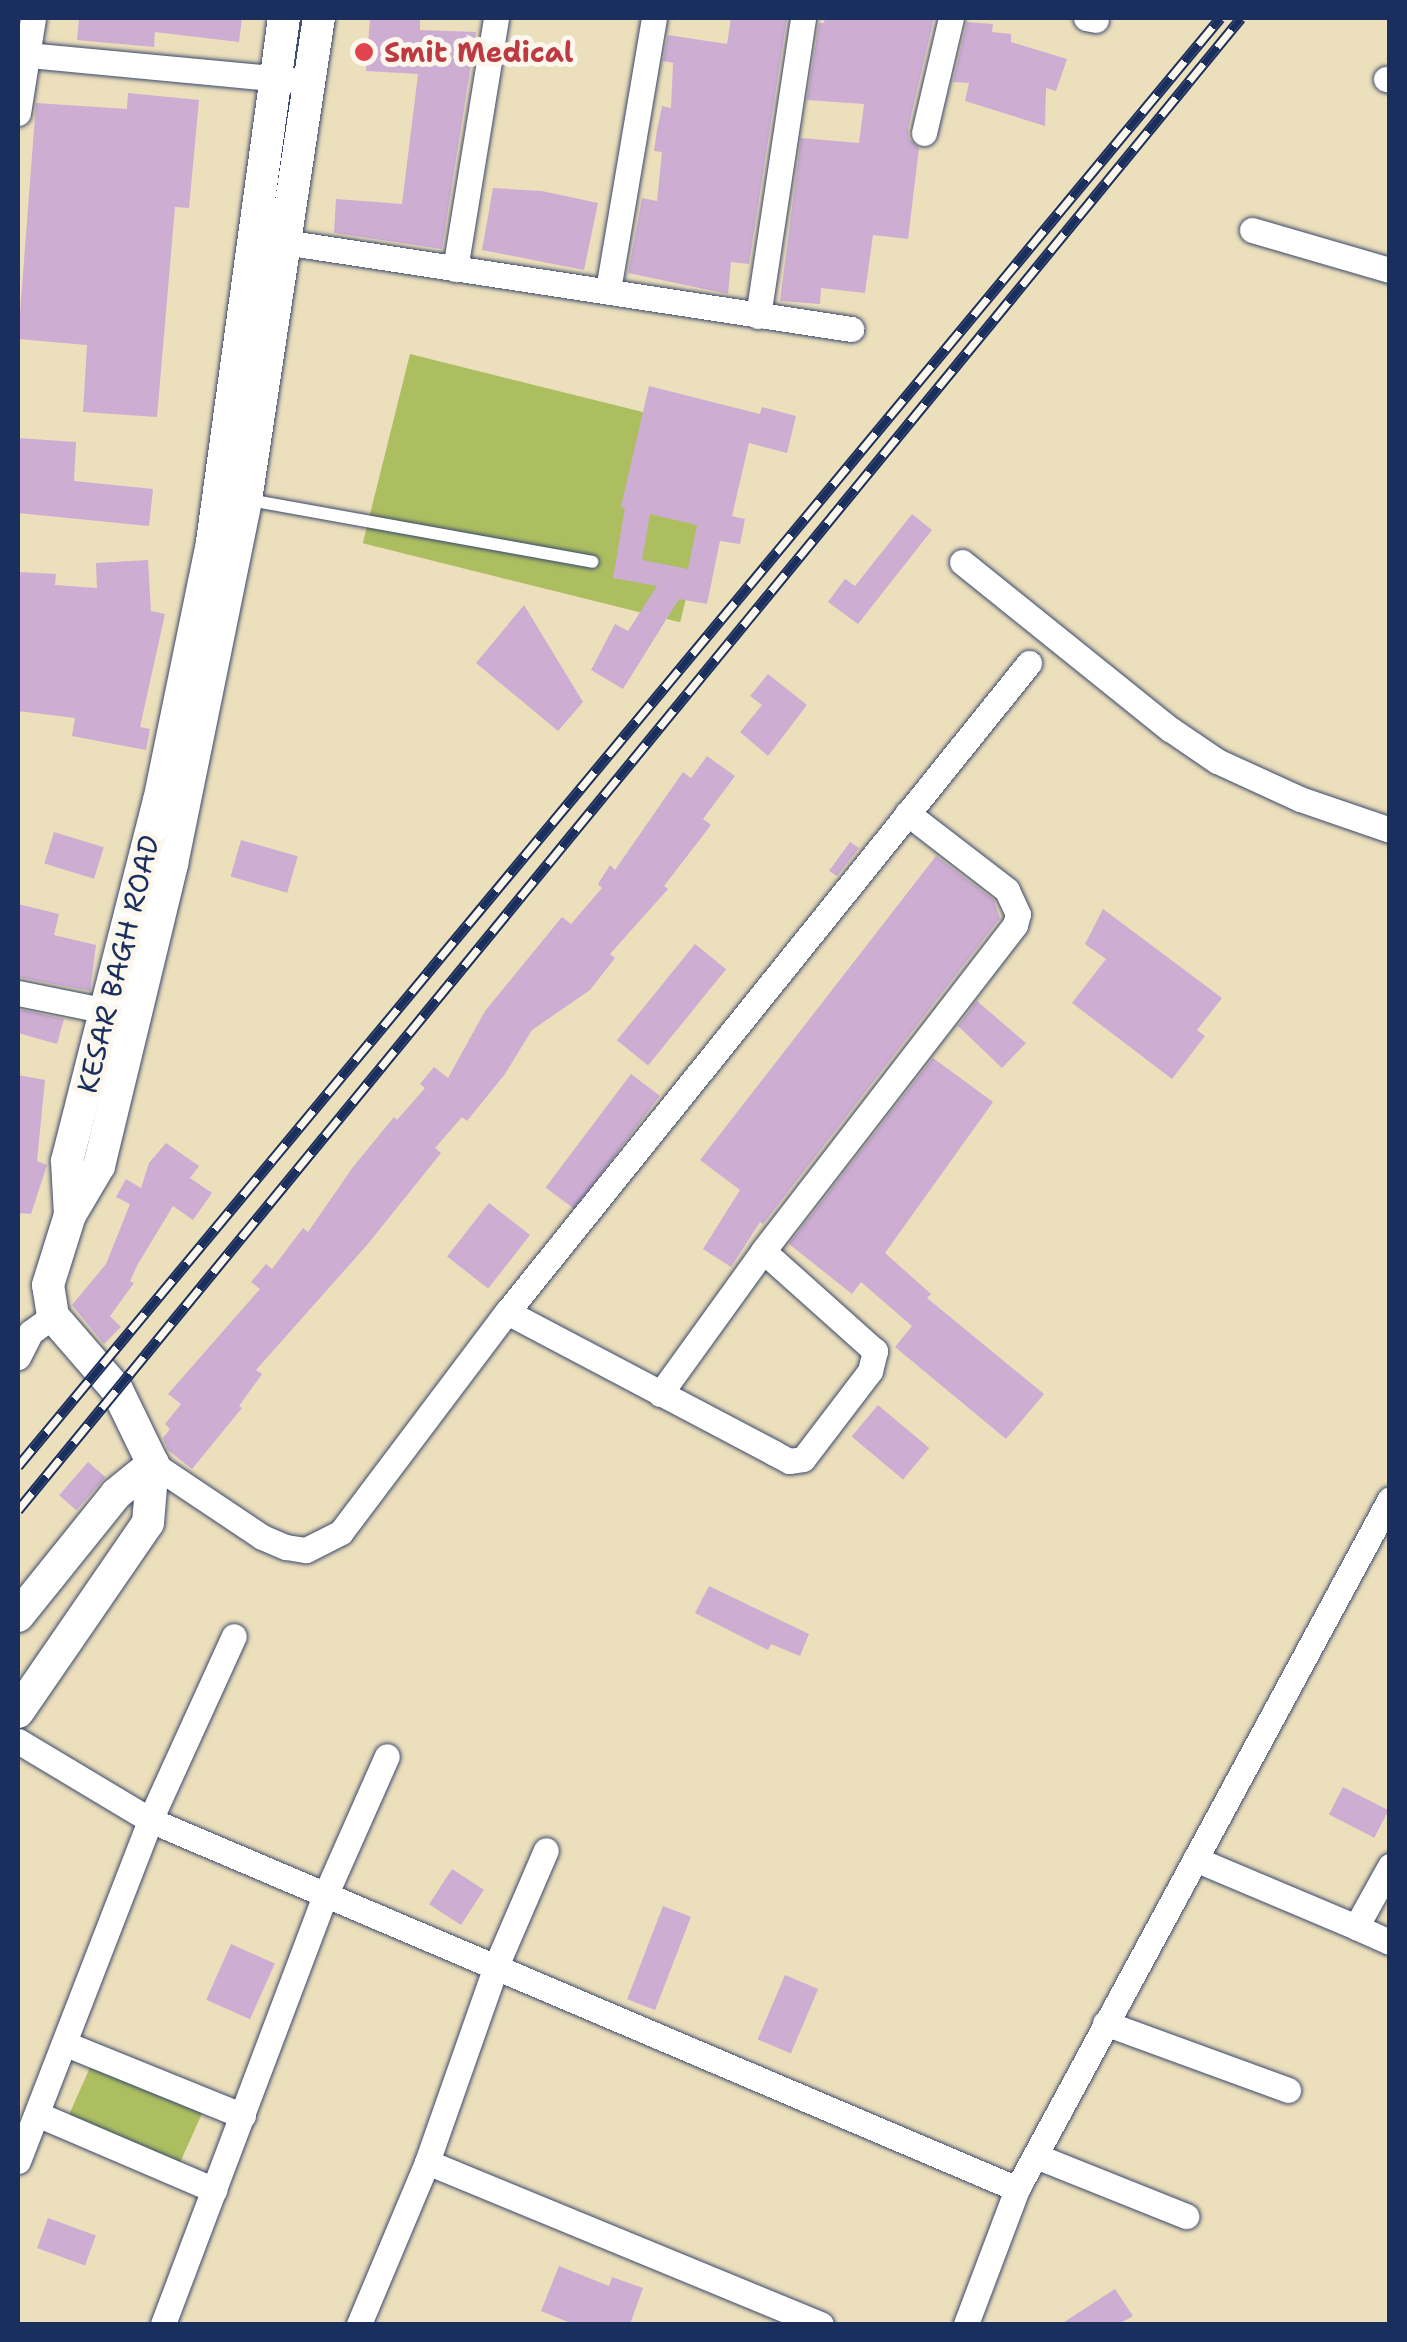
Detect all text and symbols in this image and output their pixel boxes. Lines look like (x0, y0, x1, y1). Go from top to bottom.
place label: Smit Medical (384, 35, 573, 69)
marker: Smit Medical (353, 41, 375, 63)
street label: KESAR BAGH ROAD (70, 832, 166, 1096)

